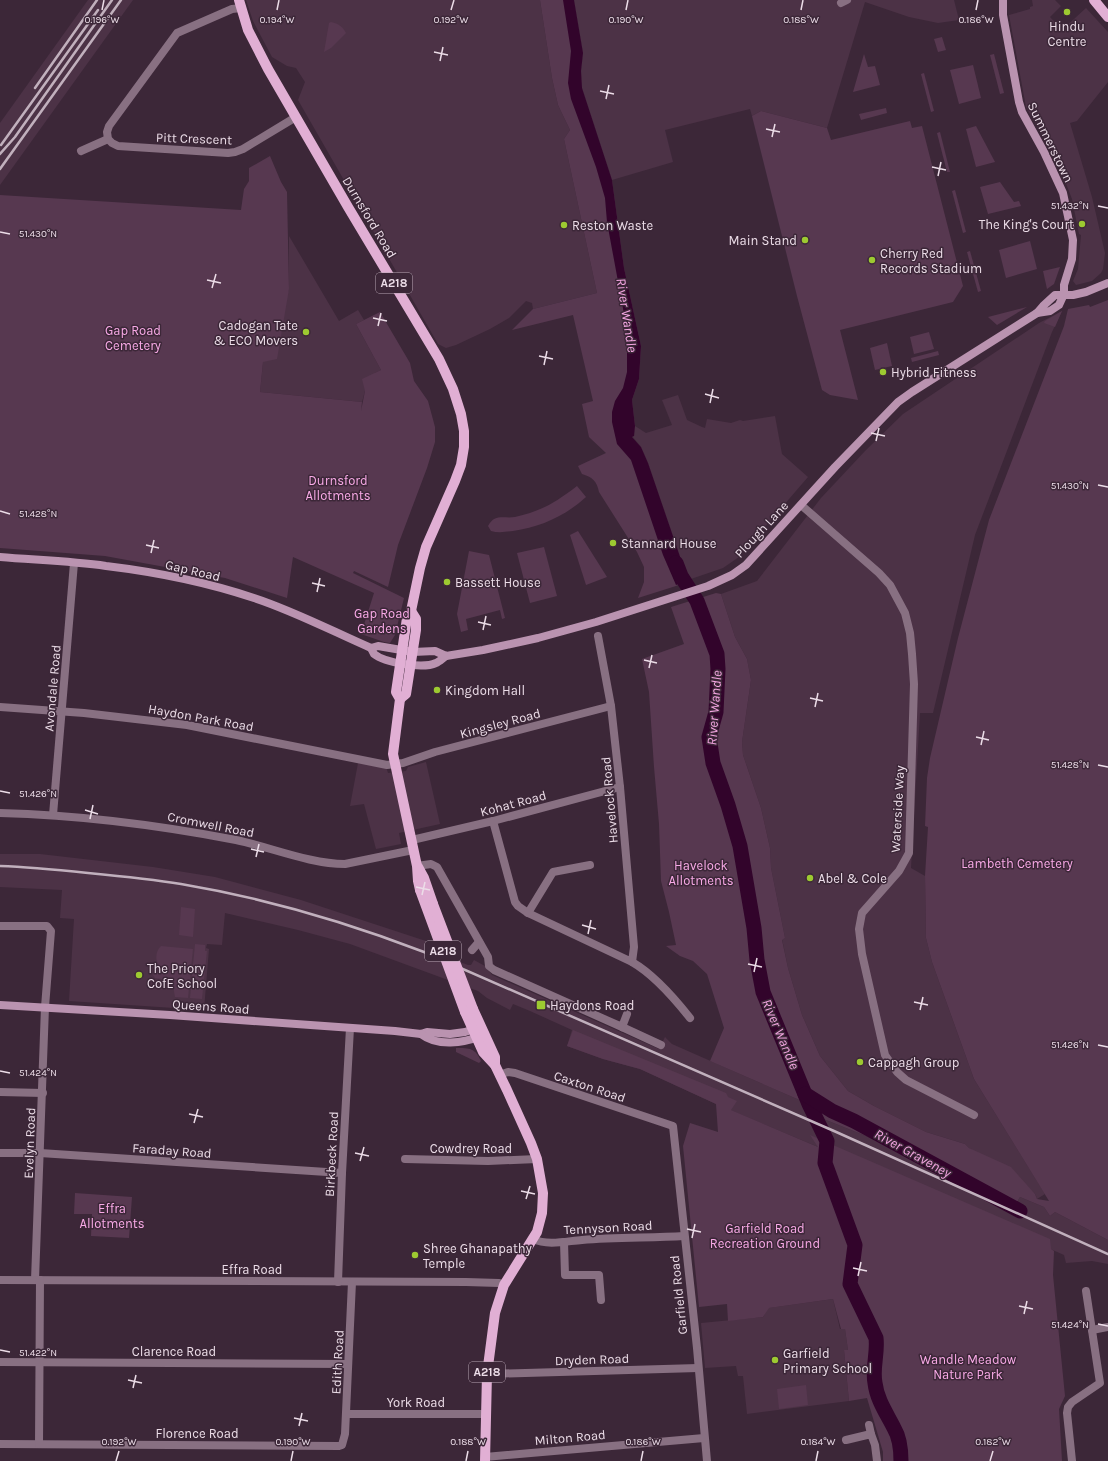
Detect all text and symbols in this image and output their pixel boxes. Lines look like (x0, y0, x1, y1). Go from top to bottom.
marker: Hindu Centre (1062, 7, 1072, 17)
text: 0.196°W (85, 14, 120, 26)
text: 0.194°W (260, 14, 294, 26)
text: 0.192°W (434, 14, 469, 26)
text: 0.190°W (608, 14, 644, 26)
text: 0.188°W (783, 14, 819, 26)
text: 0.186°W (958, 14, 994, 26)
place label: Hindu Centre (1048, 19, 1087, 49)
street label: Summerstown (1025, 100, 1076, 185)
street label: Pitt Crescent (156, 130, 232, 147)
street label: Durnsford Road (339, 174, 400, 261)
text: 51.432°N (1051, 200, 1089, 212)
place label: The King's Court (979, 217, 1074, 232)
place label: Reston Waste (572, 218, 653, 233)
marker: The King's Court (1077, 219, 1087, 229)
marker: Reston Waste (559, 220, 569, 230)
text: 51.430°N (19, 228, 57, 240)
place label: Main Stand (729, 233, 797, 248)
marker: Main Stand (800, 235, 810, 245)
place label: Cherry Red Records Stadium (880, 246, 982, 276)
marker: Cherry Red Records Stadium (867, 255, 877, 265)
road number: A218 (376, 273, 412, 293)
water label: River Wandle (612, 277, 641, 354)
place label: Cadogan Tate & ECO Movers (213, 318, 298, 348)
park label: Gap Road Cemetery (105, 323, 161, 353)
marker: Cadogan Tate & ECO Movers (301, 327, 311, 337)
place label: Hybrid Fitness (891, 365, 977, 380)
marker: Hybrid Fitness (878, 367, 888, 377)
park label: Durnsford Allotments (305, 473, 371, 503)
text: 51.430°N (1051, 480, 1089, 492)
street label: Plough Lane (731, 498, 792, 561)
text: 51.428°N (19, 508, 57, 520)
place label: Stannard House (621, 536, 717, 551)
marker: Stannard House (608, 538, 618, 548)
street label: Gap Road (164, 557, 222, 584)
place label: Bassett House (455, 575, 541, 590)
marker: Bassett House (442, 577, 452, 587)
park label: Gap Road Gardens (354, 606, 410, 636)
street label: Avondale Road (41, 644, 64, 732)
water label: River Wandle (703, 669, 726, 746)
place label: Kingdom Hall (445, 683, 525, 698)
marker: Kingdom Hall (432, 685, 442, 695)
street label: Haydon Park Road (147, 701, 255, 734)
street label: Kingsley Road (458, 705, 542, 741)
street label: Havelock Road (598, 756, 621, 844)
text: 51.428°N (1051, 759, 1089, 771)
street label: Waterside Way (888, 765, 907, 853)
street label: Kohat Road (478, 787, 548, 820)
text: 51.426°N (19, 788, 57, 800)
street label: Cromwell Road (166, 809, 256, 840)
park label: Lambeth Cemetery (961, 856, 1073, 871)
park label: Havelock Allotments (668, 858, 734, 888)
place label: Abel & Cole (818, 871, 887, 886)
marker: Abel & Cole (805, 873, 815, 883)
road number: A218 (425, 941, 461, 961)
place label: The Priory CofE School (147, 961, 217, 991)
marker: The Priory CofE School (134, 970, 144, 980)
street label: Queens Road (172, 996, 250, 1017)
water label: River Wandle (758, 996, 803, 1073)
place label: Haydons Road (550, 998, 634, 1013)
marker: Haydons Road (535, 999, 547, 1011)
text: 51.426°N (1051, 1039, 1089, 1051)
place label: Cappagh Group (868, 1055, 959, 1070)
marker: Cappagh Group (855, 1057, 865, 1067)
text: 51.424°N (19, 1067, 57, 1079)
street label: Caxton Road (552, 1068, 628, 1105)
street label: Evelyn Road (21, 1107, 38, 1179)
street label: Birkbeck Road (322, 1111, 341, 1197)
water label: River Graveney (871, 1125, 955, 1182)
street label: Faraday Road (132, 1140, 212, 1161)
street label: Cowdrey Road (430, 1141, 512, 1156)
park label: Effra Allotments (79, 1201, 145, 1231)
street label: Tennyson Road (563, 1218, 653, 1237)
park label: Garfield Road Recreation Ground (710, 1221, 820, 1251)
place label: Shree Ghanapathy Temple (423, 1241, 532, 1271)
marker: Shree Ghanapathy Temple (410, 1250, 420, 1260)
street label: Garfield Road (667, 1255, 690, 1335)
street label: Effra Road (221, 1262, 283, 1277)
text: 51.424°N (1051, 1319, 1089, 1331)
street label: Edith Road (328, 1329, 347, 1395)
street label: Clarence Road (132, 1344, 216, 1359)
place label: Garfield Primary School (783, 1346, 872, 1376)
text: 51.422°N (19, 1347, 57, 1359)
street label: Dryden Road (554, 1351, 630, 1368)
park label: Wandle Meadow Nature Park (920, 1352, 1017, 1382)
marker: Garfield Primary School (770, 1355, 780, 1365)
road number: A218 (469, 1362, 505, 1382)
street label: York Road (387, 1395, 445, 1410)
street label: Florence Road (155, 1426, 239, 1441)
street label: Milton Road (534, 1427, 606, 1448)
text: 0.192°W (102, 1436, 137, 1448)
text: 0.190°W (275, 1436, 311, 1448)
text: 0.188°W (450, 1436, 486, 1448)
text: 0.186°W (625, 1436, 661, 1448)
text: 0.184°W (800, 1436, 836, 1448)
text: 0.182°W (975, 1436, 1011, 1448)

